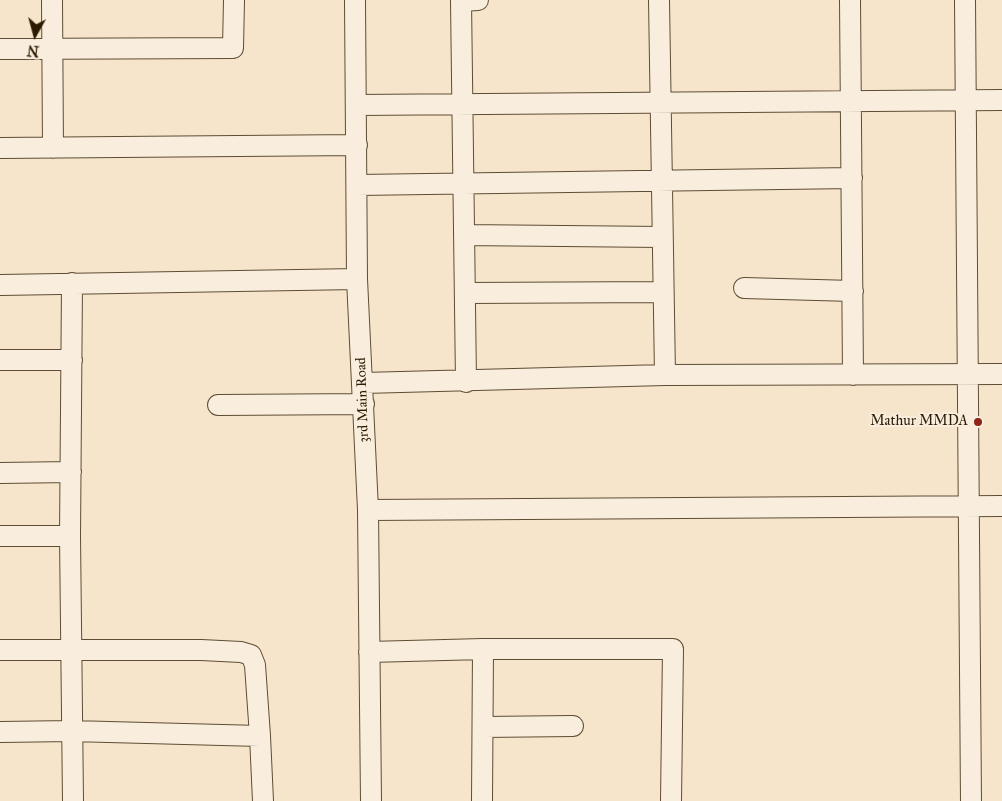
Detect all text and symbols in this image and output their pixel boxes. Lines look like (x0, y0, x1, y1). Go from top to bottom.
north arrow (10, 10, 60, 60)
text: N (26, 41, 40, 60)
street label: 3rd Main Road (353, 357, 373, 443)
place label: Mathur MMDA (870, 414, 968, 430)
marker: Mathur MMDA (972, 416, 984, 428)

